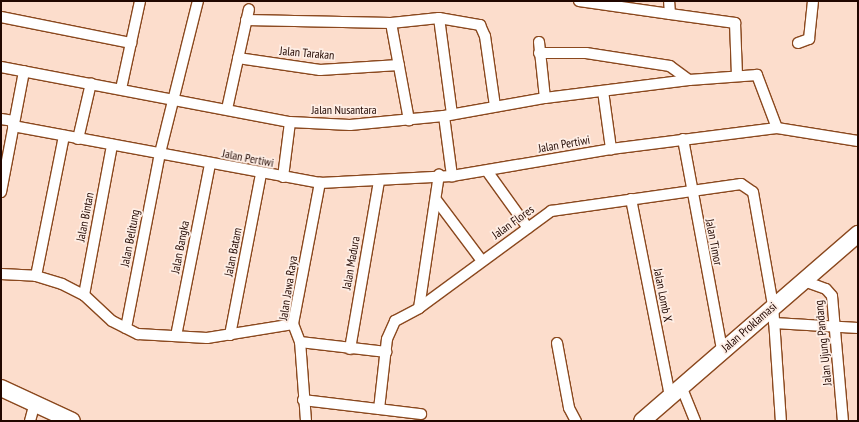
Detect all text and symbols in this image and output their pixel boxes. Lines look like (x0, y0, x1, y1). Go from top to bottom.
street label: Jalan Tarakan (279, 43, 335, 63)
street label: Jalan Nusantara (311, 103, 377, 117)
street label: Jalan Pertiwi (537, 132, 591, 156)
street label: Jalan Pertiwi (221, 146, 275, 170)
street label: Jalan Bintan (73, 191, 97, 243)
street label: Jalan Flores (489, 202, 537, 242)
street label: Jalan Belitung (117, 208, 143, 268)
street label: Jalan Timor (702, 217, 726, 267)
street label: Jalan Bangka (168, 219, 192, 275)
street label: Jalan Batam (221, 226, 245, 278)
street label: Jalan Madura (339, 235, 363, 291)
street label: Jalan Jawa Raya (276, 255, 300, 321)
street label: Jalan Lomb X (651, 267, 675, 323)
street label: Jalan Proklamasi (719, 299, 779, 355)
street label: Jalan Ujung Pandang (811, 300, 835, 386)

